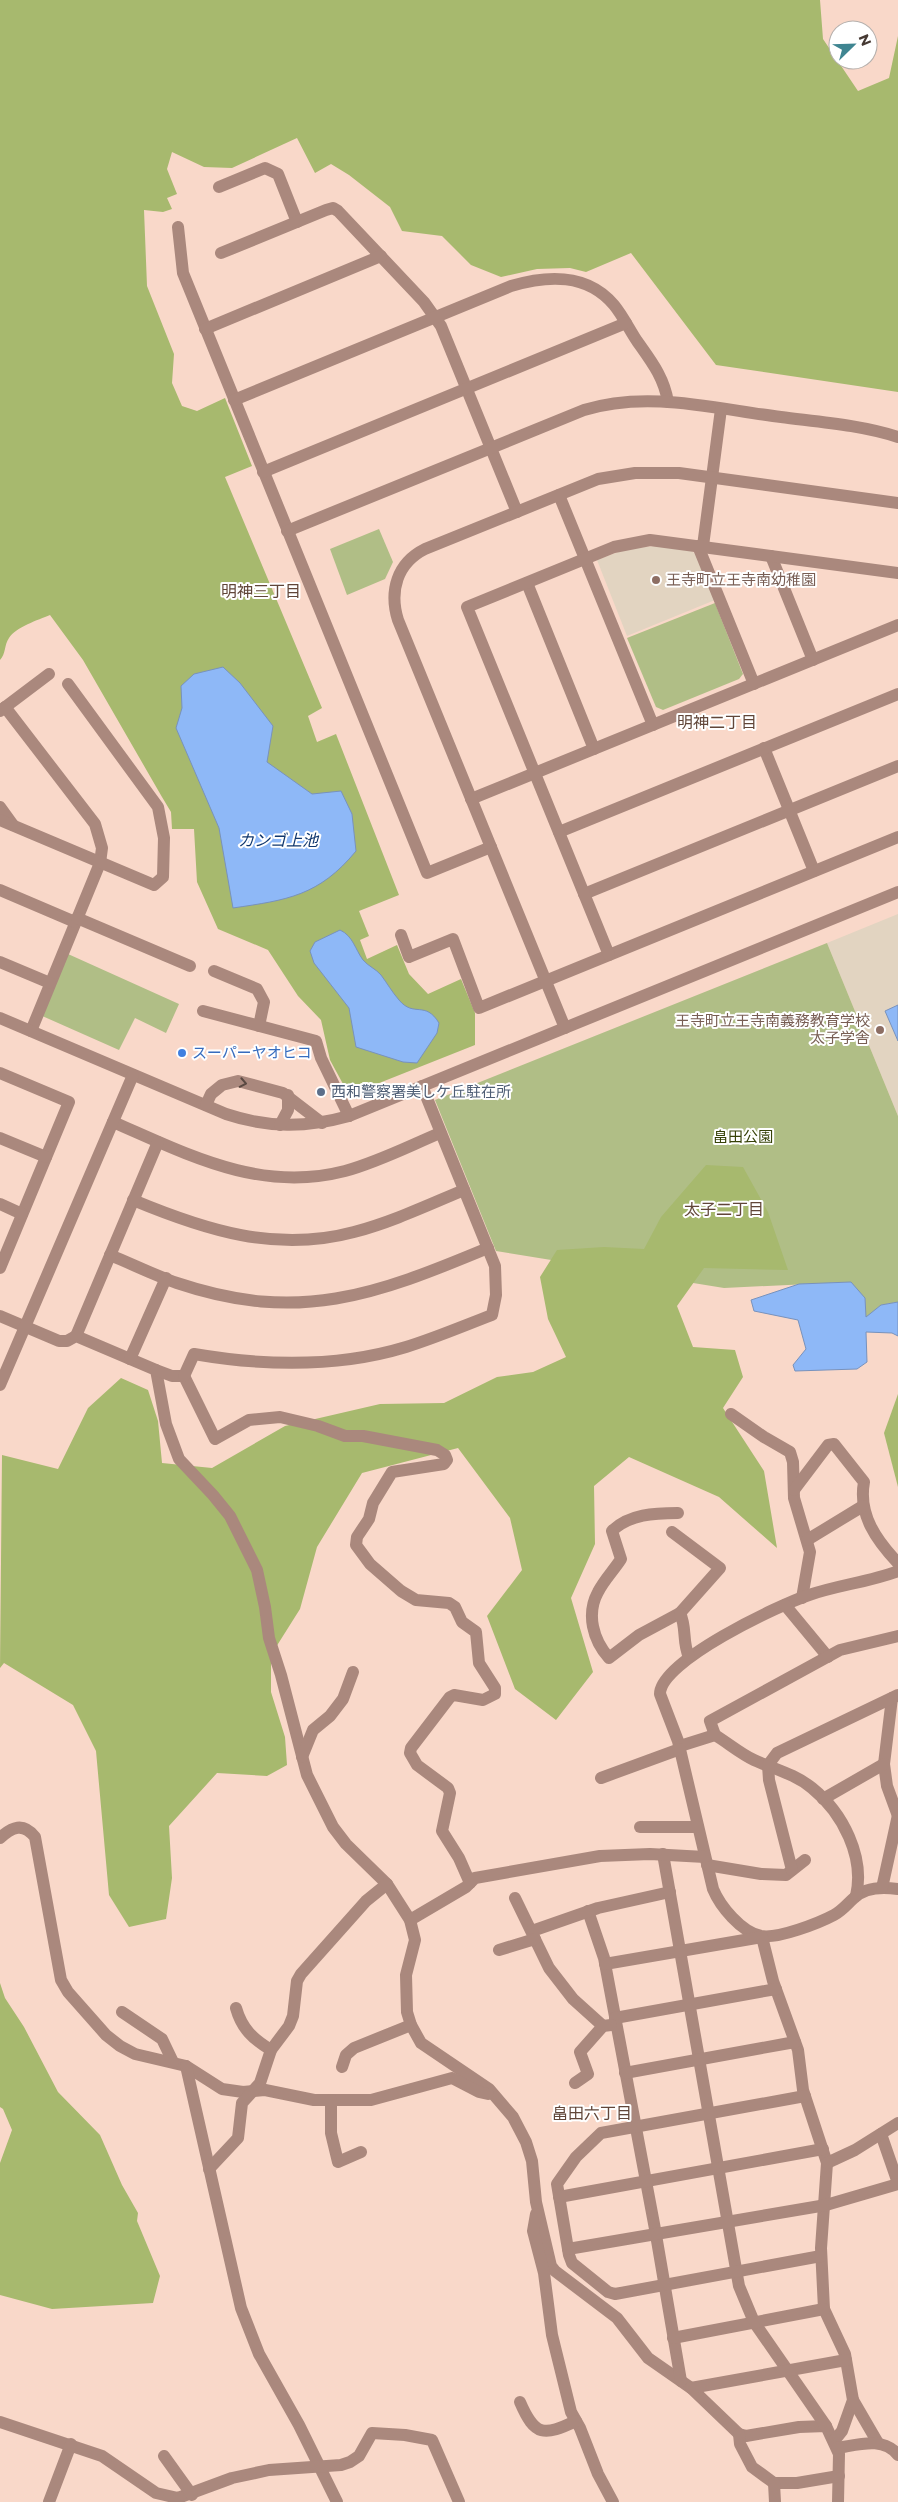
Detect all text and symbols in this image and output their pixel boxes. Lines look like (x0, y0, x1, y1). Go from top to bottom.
north arrow (828, 20, 878, 70)
text: N (854, 31, 875, 49)
place label: 王寺町立王寺南幼稚園 (666, 570, 816, 589)
marker: 王寺町立王寺南幼稚園 (650, 574, 662, 586)
district label: 明神三丁目 (221, 582, 301, 601)
district label: 明神二丁目 (677, 713, 757, 732)
water label: カンゴ上池 (238, 831, 320, 850)
place label: 王寺町立王寺南義務教育学校 太子学舎 (675, 1011, 870, 1047)
marker: 王寺町立王寺南義務教育学校 太子学舎 (874, 1024, 886, 1036)
place label: スーパーヤオヒコ (192, 1043, 312, 1062)
marker: スーパーヤオヒコ (176, 1047, 188, 1059)
one-way arrow (239, 1077, 248, 1087)
place label: 西和警察署美しケ丘駐在所 (331, 1082, 511, 1101)
marker: 西和警察署美しケ丘駐在所 (315, 1086, 327, 1098)
park label: 畠田公園 (713, 1127, 773, 1146)
district label: 太子二丁目 (684, 1200, 764, 1219)
district label: 畠田六丁目 (552, 2104, 632, 2123)

